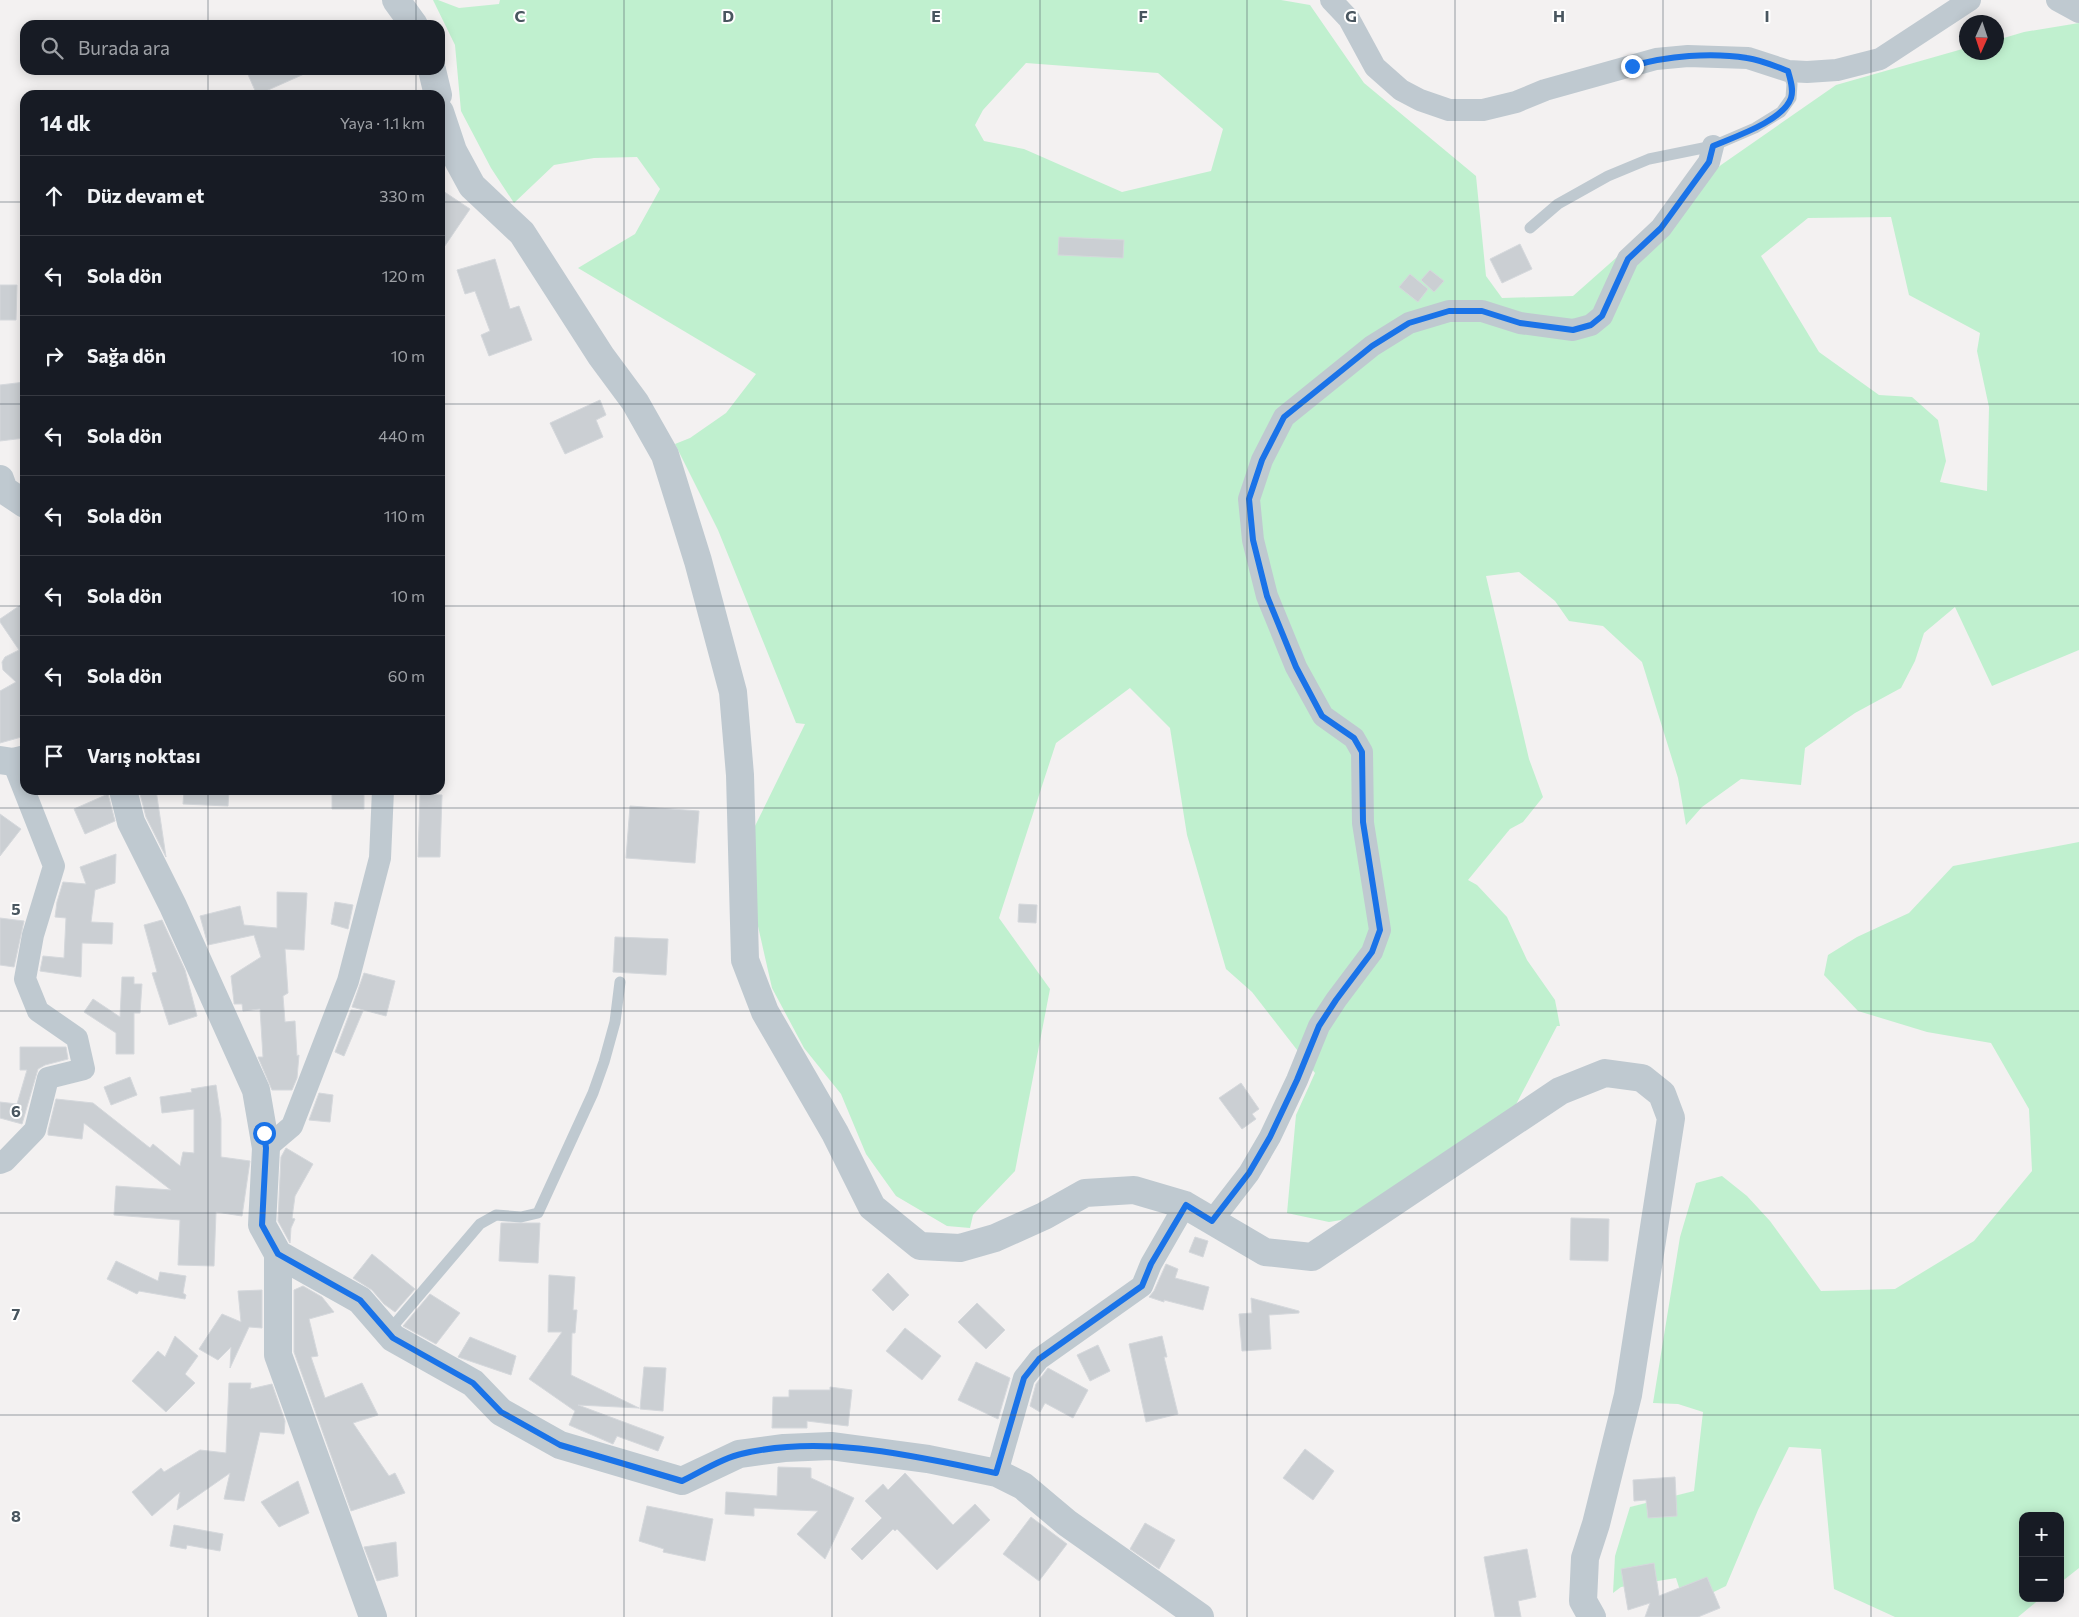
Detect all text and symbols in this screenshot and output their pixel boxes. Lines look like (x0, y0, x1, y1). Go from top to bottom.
text: C (515, 6, 526, 25)
text: D (722, 6, 734, 25)
text: E (931, 6, 941, 25)
text: F (1138, 6, 1148, 25)
text: G (1345, 6, 1357, 25)
text: H (1553, 6, 1565, 25)
text: I (1764, 6, 1770, 25)
north arrow (1959, 15, 2004, 60)
search box (20, 20, 445, 75)
icon: search (38, 34, 66, 62)
text: Burada ara (78, 36, 170, 59)
route end (1621, 55, 1644, 78)
text: 14 dk (40, 110, 91, 135)
text: Yaya · 1.1 km (340, 113, 425, 132)
icon: ahead (40, 182, 68, 210)
text: Düz devam et (87, 184, 204, 207)
text: 330 m (379, 186, 425, 205)
icon: left (40, 262, 68, 290)
text: Sola dön (87, 264, 162, 287)
text: 120 m (382, 266, 425, 285)
icon: right (40, 342, 68, 370)
text: Sağa dön (87, 344, 166, 367)
text: 10 m (391, 346, 425, 365)
icon: left (40, 422, 68, 450)
text: Sola dön (87, 424, 162, 447)
text: 440 m (378, 426, 425, 445)
icon: left (40, 502, 68, 530)
text: Sola dön (87, 504, 162, 527)
text: 110 m (384, 506, 425, 525)
icon: left (40, 582, 68, 610)
text: Sola dön (87, 584, 162, 607)
text: 10 m (391, 586, 425, 605)
icon: left (40, 662, 68, 690)
text: Sola dön (87, 664, 162, 687)
text: 60 m (388, 666, 425, 685)
icon: arrive (40, 742, 68, 770)
text: Varış noktası (87, 744, 200, 767)
text: 5 (11, 899, 21, 918)
text: 6 (11, 1101, 21, 1120)
route start (253, 1122, 276, 1145)
text: 7 (12, 1304, 21, 1323)
text: 8 (11, 1506, 21, 1525)
map controls (2019, 1512, 2064, 1602)
button: + (2019, 1512, 2064, 1557)
button: − (2019, 1557, 2064, 1602)

